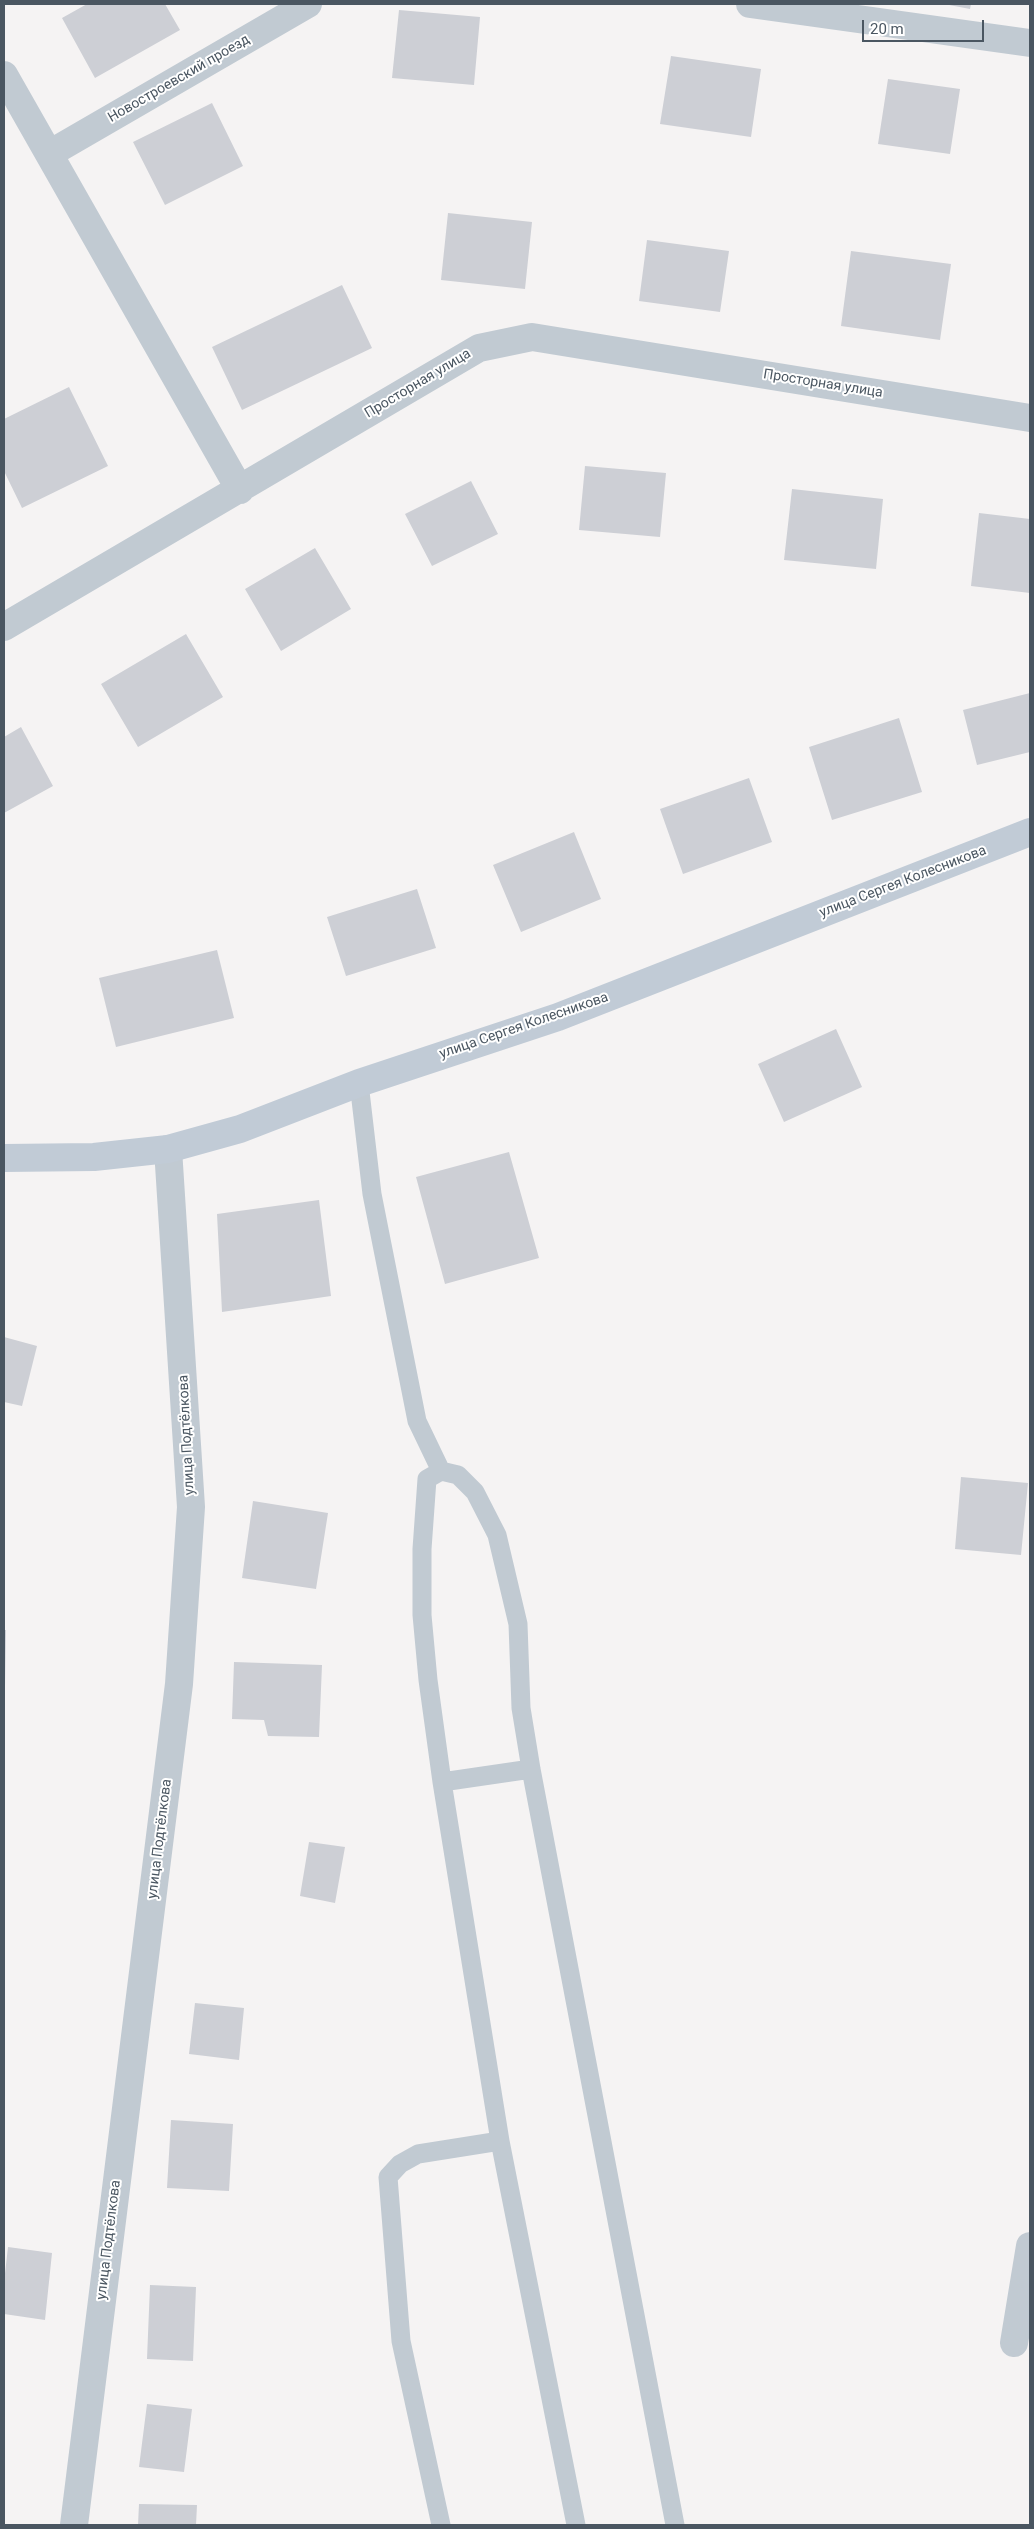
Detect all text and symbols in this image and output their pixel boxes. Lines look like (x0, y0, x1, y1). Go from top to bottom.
scale bar (864, 10, 986, 42)
text: 20 m (870, 20, 904, 38)
street label: Новостроевский проезд (105, 32, 253, 126)
street label: Просторная улица (362, 346, 474, 422)
street label: Просторная улица (762, 366, 884, 402)
street label: улица Сергея Колесникова (817, 842, 989, 922)
street label: улица Сергея Колесникова (437, 989, 611, 1063)
street label: улица Подтёлкова (175, 1374, 199, 1496)
street label: улица Подтёлкова (144, 1778, 176, 1900)
street label: улица Подтёлкова (93, 2179, 125, 2301)

